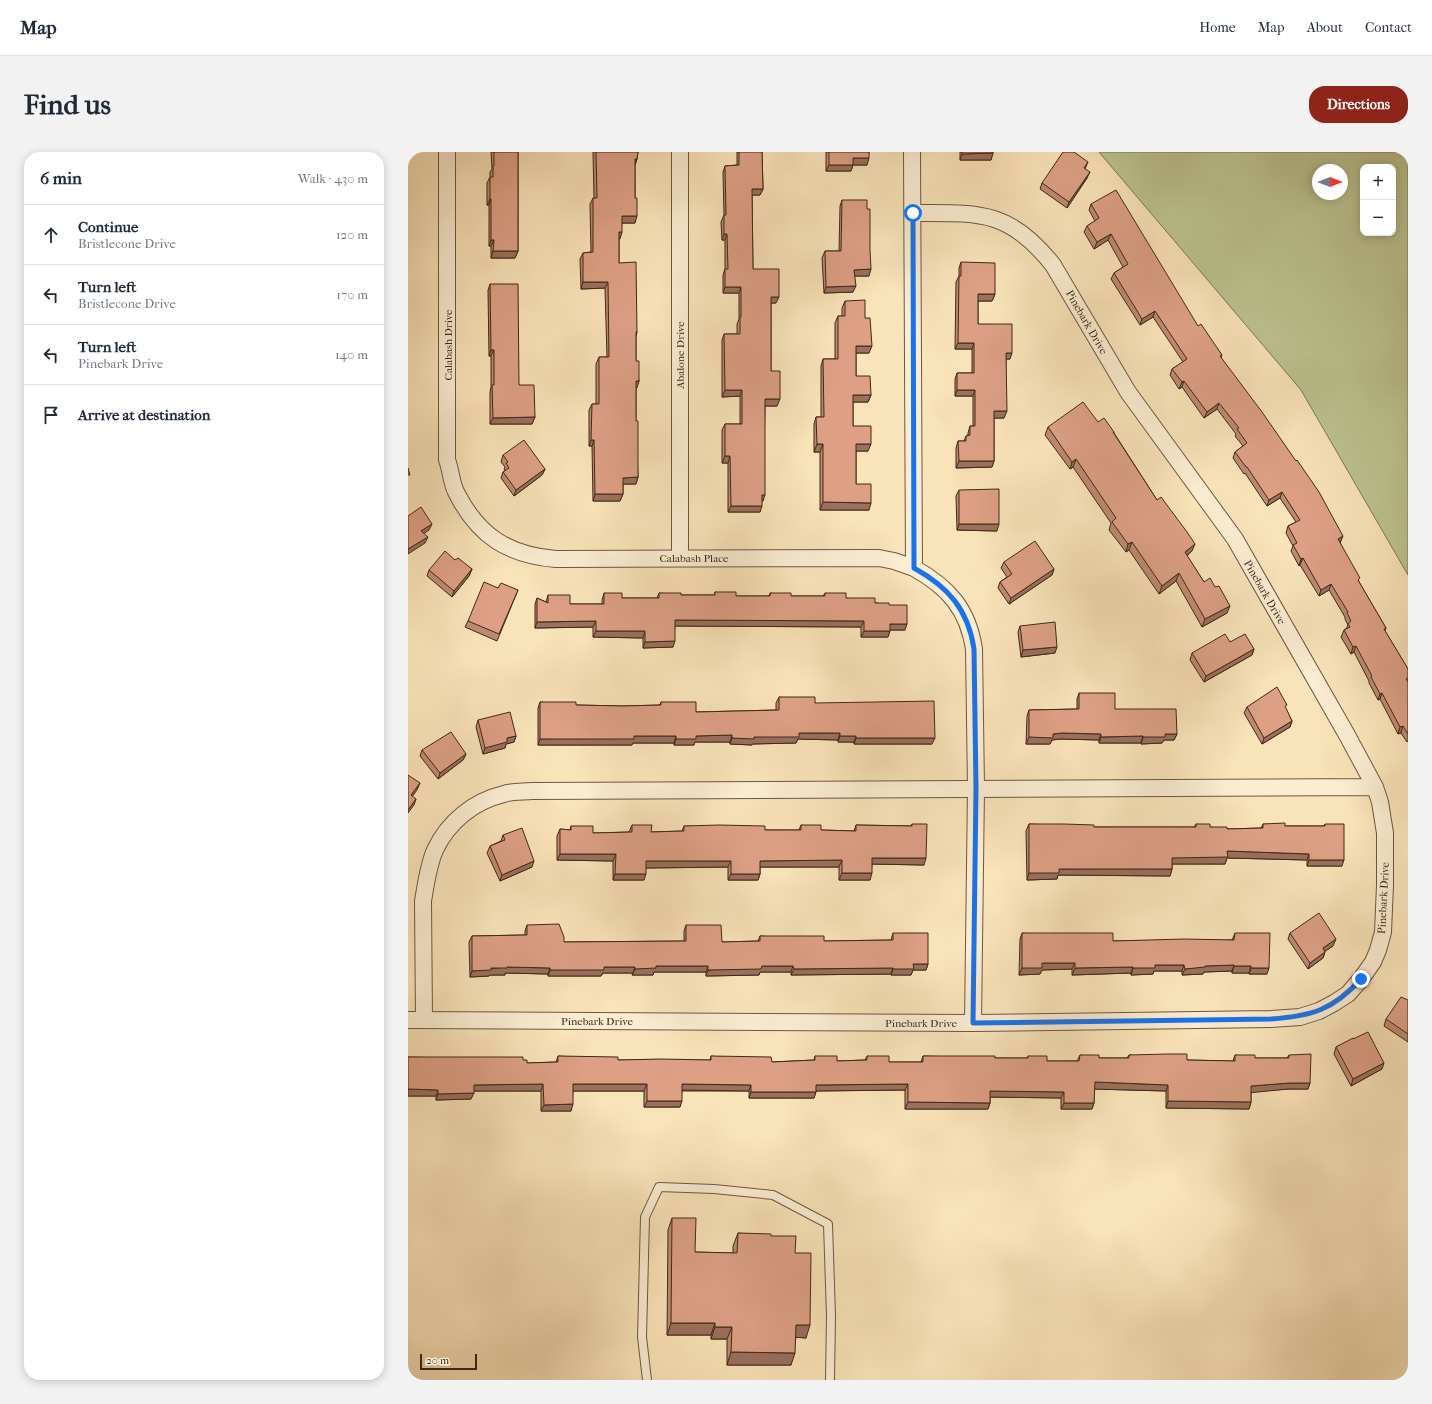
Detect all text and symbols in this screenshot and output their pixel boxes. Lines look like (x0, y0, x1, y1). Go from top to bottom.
text: Map (20, 17, 56, 39)
text: Home (1199, 19, 1236, 36)
text: Map (1258, 19, 1285, 36)
text: About (1307, 19, 1343, 36)
text: Contact (1365, 19, 1412, 36)
button: Directions (1309, 86, 1408, 123)
text: Find us (24, 88, 111, 121)
north arrow (1312, 164, 1348, 200)
map controls (1360, 164, 1396, 236)
button: + (1360, 164, 1396, 200)
text: 6 min (40, 168, 82, 188)
text: Walk · 430 m (298, 171, 368, 186)
button: − (1360, 200, 1396, 236)
route start (904, 204, 922, 222)
text: Continue (78, 218, 138, 236)
icon: ahead (40, 224, 62, 246)
text: 120 m (336, 227, 368, 242)
text: Bristlecone Drive (78, 236, 176, 251)
text: Turn left (78, 278, 136, 296)
icon: left (40, 284, 62, 306)
text: 170 m (336, 287, 368, 302)
street label: Pinebark Drive (1063, 288, 1110, 357)
text: Bristlecone Drive (78, 296, 176, 311)
street label: Calabash Drive (442, 309, 455, 380)
street label: Abalone Drive (674, 321, 687, 390)
text: Turn left (78, 338, 136, 356)
icon: left (40, 344, 62, 366)
text: 140 m (335, 347, 368, 362)
text: Pinebark Drive (78, 356, 163, 371)
icon: arrive (40, 404, 62, 426)
text: Arrive at destination (78, 406, 210, 424)
street label: Calabash Place (659, 552, 729, 565)
street label: Pinebark Drive (1241, 558, 1288, 627)
street label: Pinebark Drive (1375, 861, 1392, 934)
route end (1352, 970, 1370, 988)
street label: Pinebark Drive (561, 1015, 634, 1028)
street label: Pinebark Drive (885, 1017, 958, 1030)
scale bar (420, 1352, 477, 1371)
text: 20 m (426, 1354, 449, 1367)

